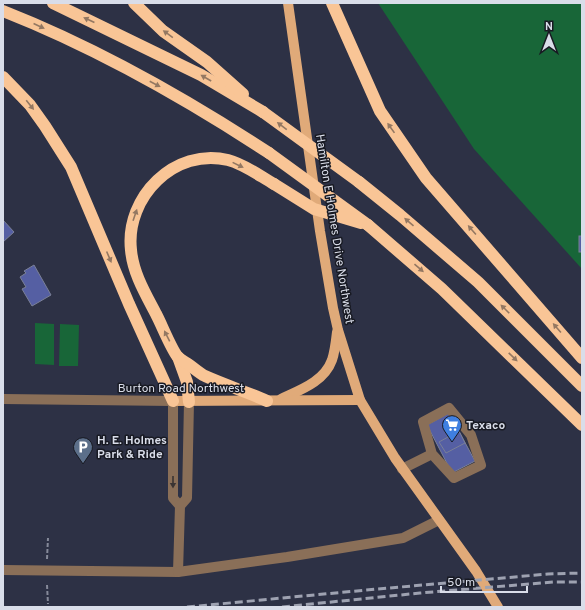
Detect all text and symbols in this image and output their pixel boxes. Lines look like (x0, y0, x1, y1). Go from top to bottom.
north arrow (529, 16, 569, 56)
one-way arrow (84, 17, 95, 23)
text: N (545, 20, 553, 34)
one-way arrow (33, 22, 45, 29)
one-way arrow (163, 31, 173, 39)
one-way arrow (200, 74, 212, 81)
one-way arrow (149, 80, 161, 87)
one-way arrow (25, 100, 34, 111)
one-way arrow (277, 122, 288, 130)
one-way arrow (387, 123, 395, 133)
street label: Hamilton E Holmes Drive Northwest (311, 133, 357, 325)
one-way arrow (233, 162, 244, 168)
one-way arrow (132, 209, 138, 221)
one-way arrow (403, 217, 414, 226)
one-way arrow (467, 225, 476, 235)
one-way arrow (106, 251, 112, 262)
one-way arrow (413, 264, 424, 273)
one-way arrow (500, 304, 510, 314)
one-way arrow (552, 323, 561, 334)
one-way arrow (164, 331, 170, 342)
one-way arrow (508, 353, 518, 362)
street label: Burton Road Northwest (118, 381, 244, 397)
supermarket icon: Texaco (441, 414, 463, 442)
place label: Texaco (466, 418, 506, 434)
place label: H. E. Holmes Park & Ride (97, 433, 167, 463)
parking icon: H. E. Holmes Park & Ride (72, 436, 94, 464)
one-way arrow (170, 476, 176, 489)
scale bar (441, 568, 527, 594)
text: 50 m (447, 575, 475, 591)

